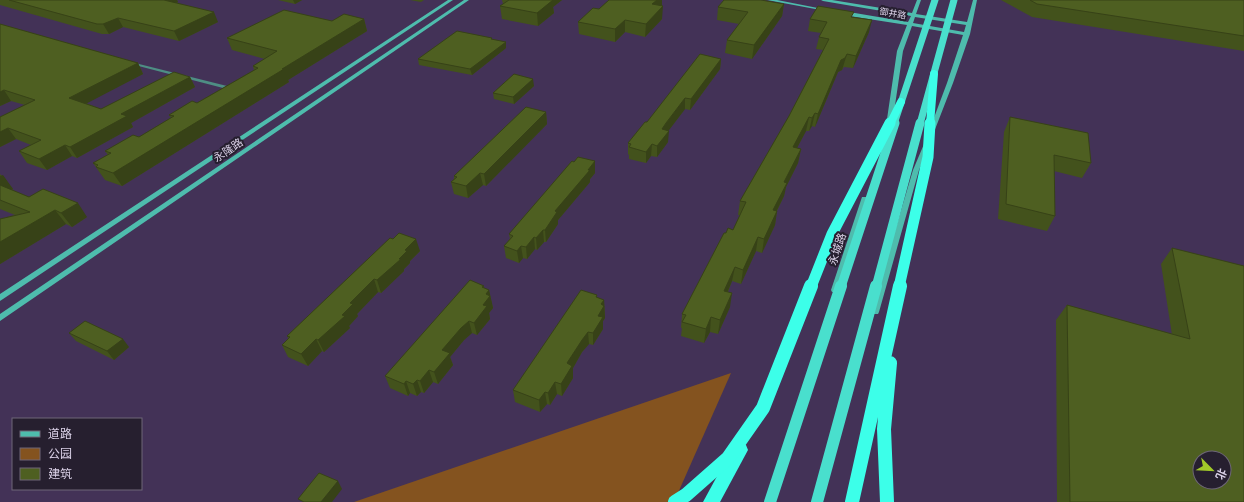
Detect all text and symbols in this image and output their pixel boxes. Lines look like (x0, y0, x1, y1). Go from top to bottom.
street label: 御井路 (879, 5, 907, 21)
street label: 永隆路 (210, 135, 246, 165)
street label: 永城路 (825, 231, 849, 267)
legend (12, 418, 142, 490)
text: 道路 (48, 426, 72, 441)
text: 公园 (48, 446, 72, 461)
north arrow (1192, 450, 1232, 490)
text: 建筑 (48, 466, 72, 481)
text: 北 (1213, 466, 1230, 482)

